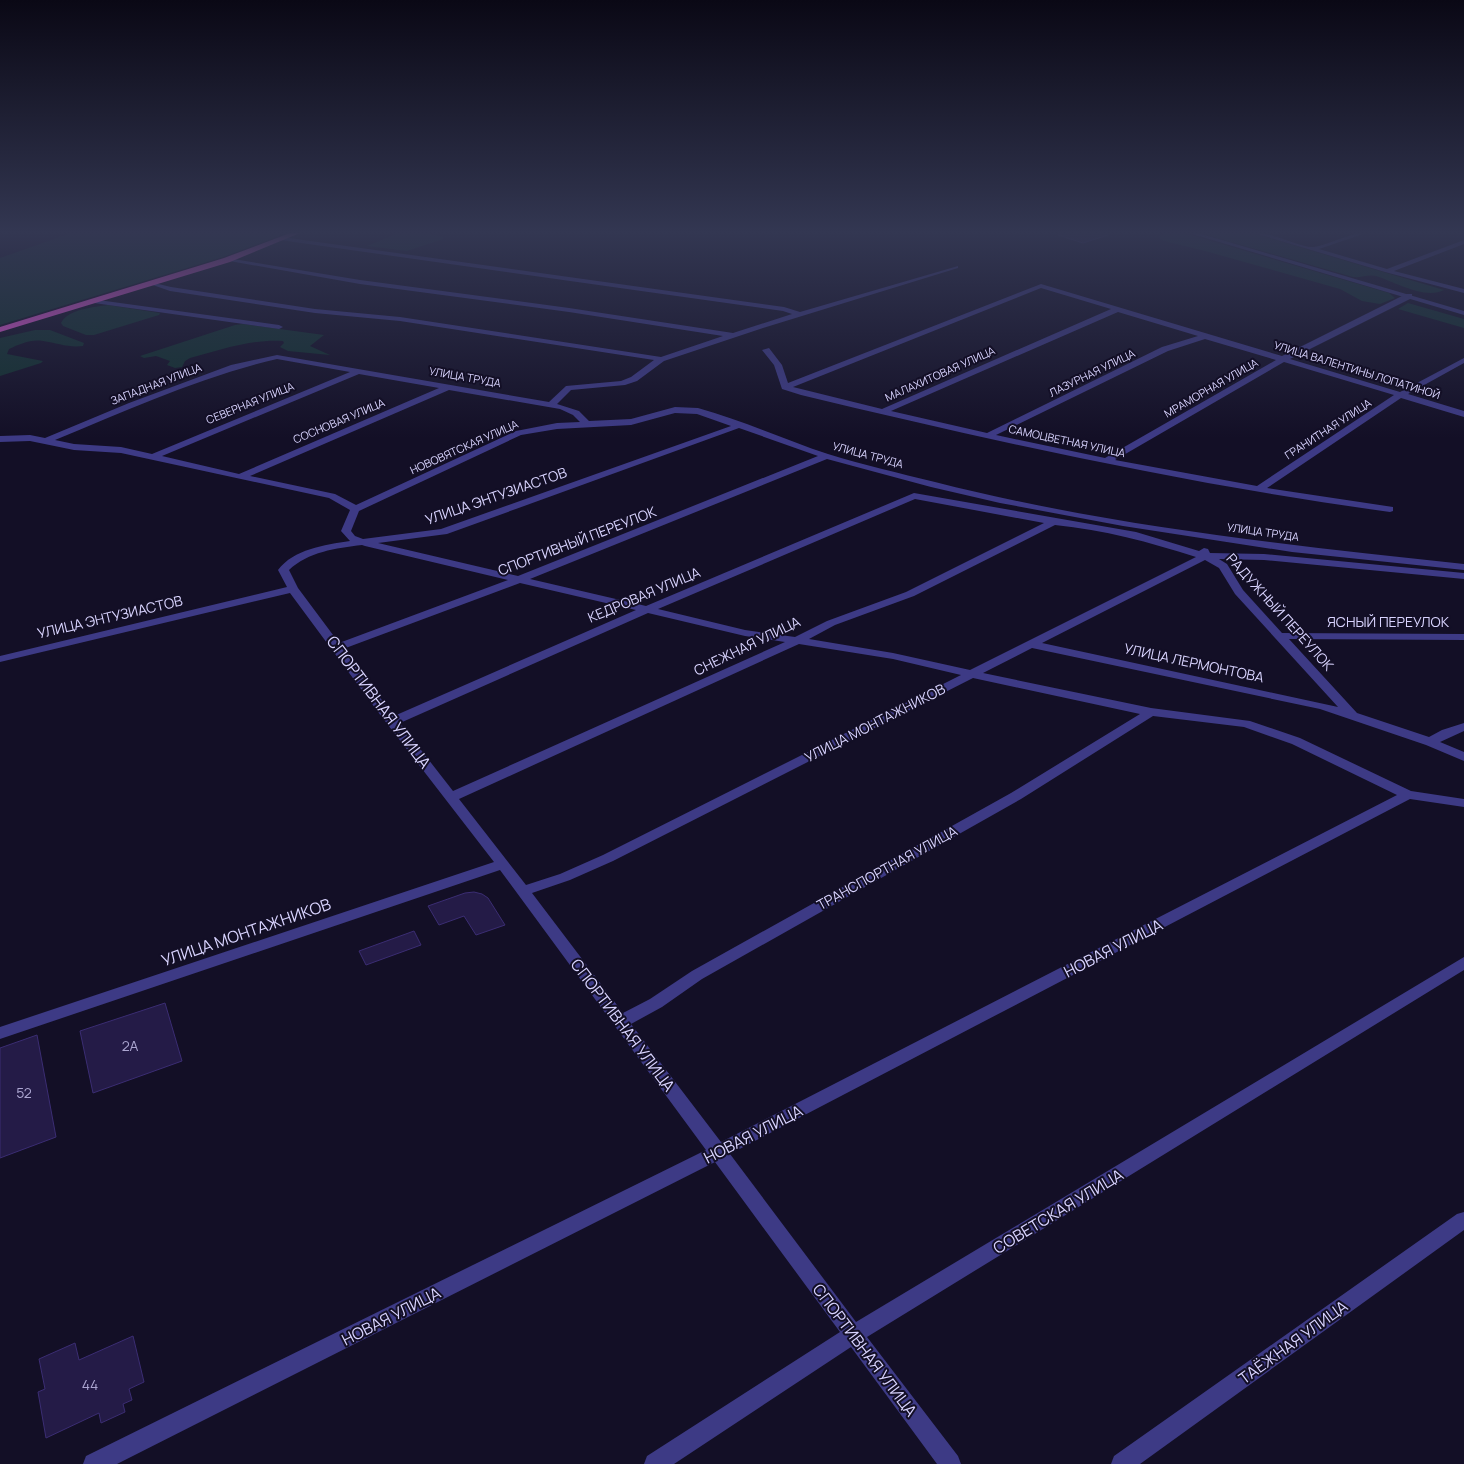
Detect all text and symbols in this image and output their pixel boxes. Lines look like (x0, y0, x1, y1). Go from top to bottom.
street label: УЛИЦА ВАЛЕНТИНЫ ЛОПАТИНОЙ (1272, 337, 1442, 402)
street label: МАЛАХИТОВАЯ УЛИЦА (882, 342, 997, 405)
street label: ЛАЗУРНАЯ УЛИЦА (1046, 345, 1137, 400)
street label: МРАМОРНАЯ УЛИЦА (1161, 354, 1261, 421)
street label: ЗАПАДНАЯ УЛИЦА (108, 359, 204, 408)
street label: УЛИЦА ТРУДА (428, 363, 502, 390)
street label: СЕВЕРНАЯ УЛИЦА (204, 378, 296, 427)
street label: СОСНОВАЯ УЛИЦА (291, 394, 387, 447)
street label: ГРАНИТНАЯ УЛИЦА (1281, 395, 1374, 462)
street label: НОВОВЯТСКАЯ УЛИЦА (407, 416, 520, 477)
street label: САМОЦВЕТНАЯ УЛИЦА (1007, 421, 1127, 460)
street label: УЛИЦА ТРУДА (831, 438, 905, 471)
street label: УЛИЦА ЭНТУЗИАСТОВ (423, 462, 569, 529)
street label: СПОРТИВНЫЙ ПЕРЕУЛОК (495, 501, 659, 579)
street label: УЛИЦА ТРУДА (1226, 519, 1300, 544)
street label: РАДУЖНЫЙ ПЕРЕУЛОК (1223, 549, 1339, 675)
street label: КЕДРОВАЯ УЛИЦА (585, 562, 703, 627)
street label: УЛИЦА ЭНТУЗИАСТОВ (35, 590, 185, 642)
street label: СНЕЖНАЯ УЛИЦА (690, 612, 803, 680)
street label: ЯСНЫЙ ПЕРЕУЛОК (1327, 612, 1450, 631)
street label: СПОРТИВНАЯ УЛИЦА (322, 631, 436, 773)
street label: УЛИЦА ЛЕРМОНТОВА (1122, 638, 1266, 687)
street label: УЛИЦА МОНТАЖНИКОВ (801, 679, 949, 766)
street label: ТРАНСПОРТНАЯ УЛИЦА (813, 821, 960, 914)
street label: УЛИЦА МОНТАЖНИКОВ (158, 893, 334, 971)
street label: НОВАЯ УЛИЦА (1060, 914, 1166, 982)
street label: СПОРТИВНАЯ УЛИЦА (566, 954, 680, 1096)
house number: 2А (122, 1036, 138, 1055)
house number: 52 (16, 1083, 32, 1102)
street label: НОВАЯ УЛИЦА (700, 1100, 806, 1168)
street label: СОВЕТСКАЯ УЛИЦА (989, 1163, 1127, 1259)
street label: СПОРТИВНАЯ УЛИЦА (808, 1279, 922, 1421)
street label: НОВАЯ УЛИЦА (338, 1282, 444, 1350)
street label: ТАЁЖНАЯ УЛИЦА (1234, 1295, 1352, 1389)
house number: 44 (82, 1375, 98, 1394)

